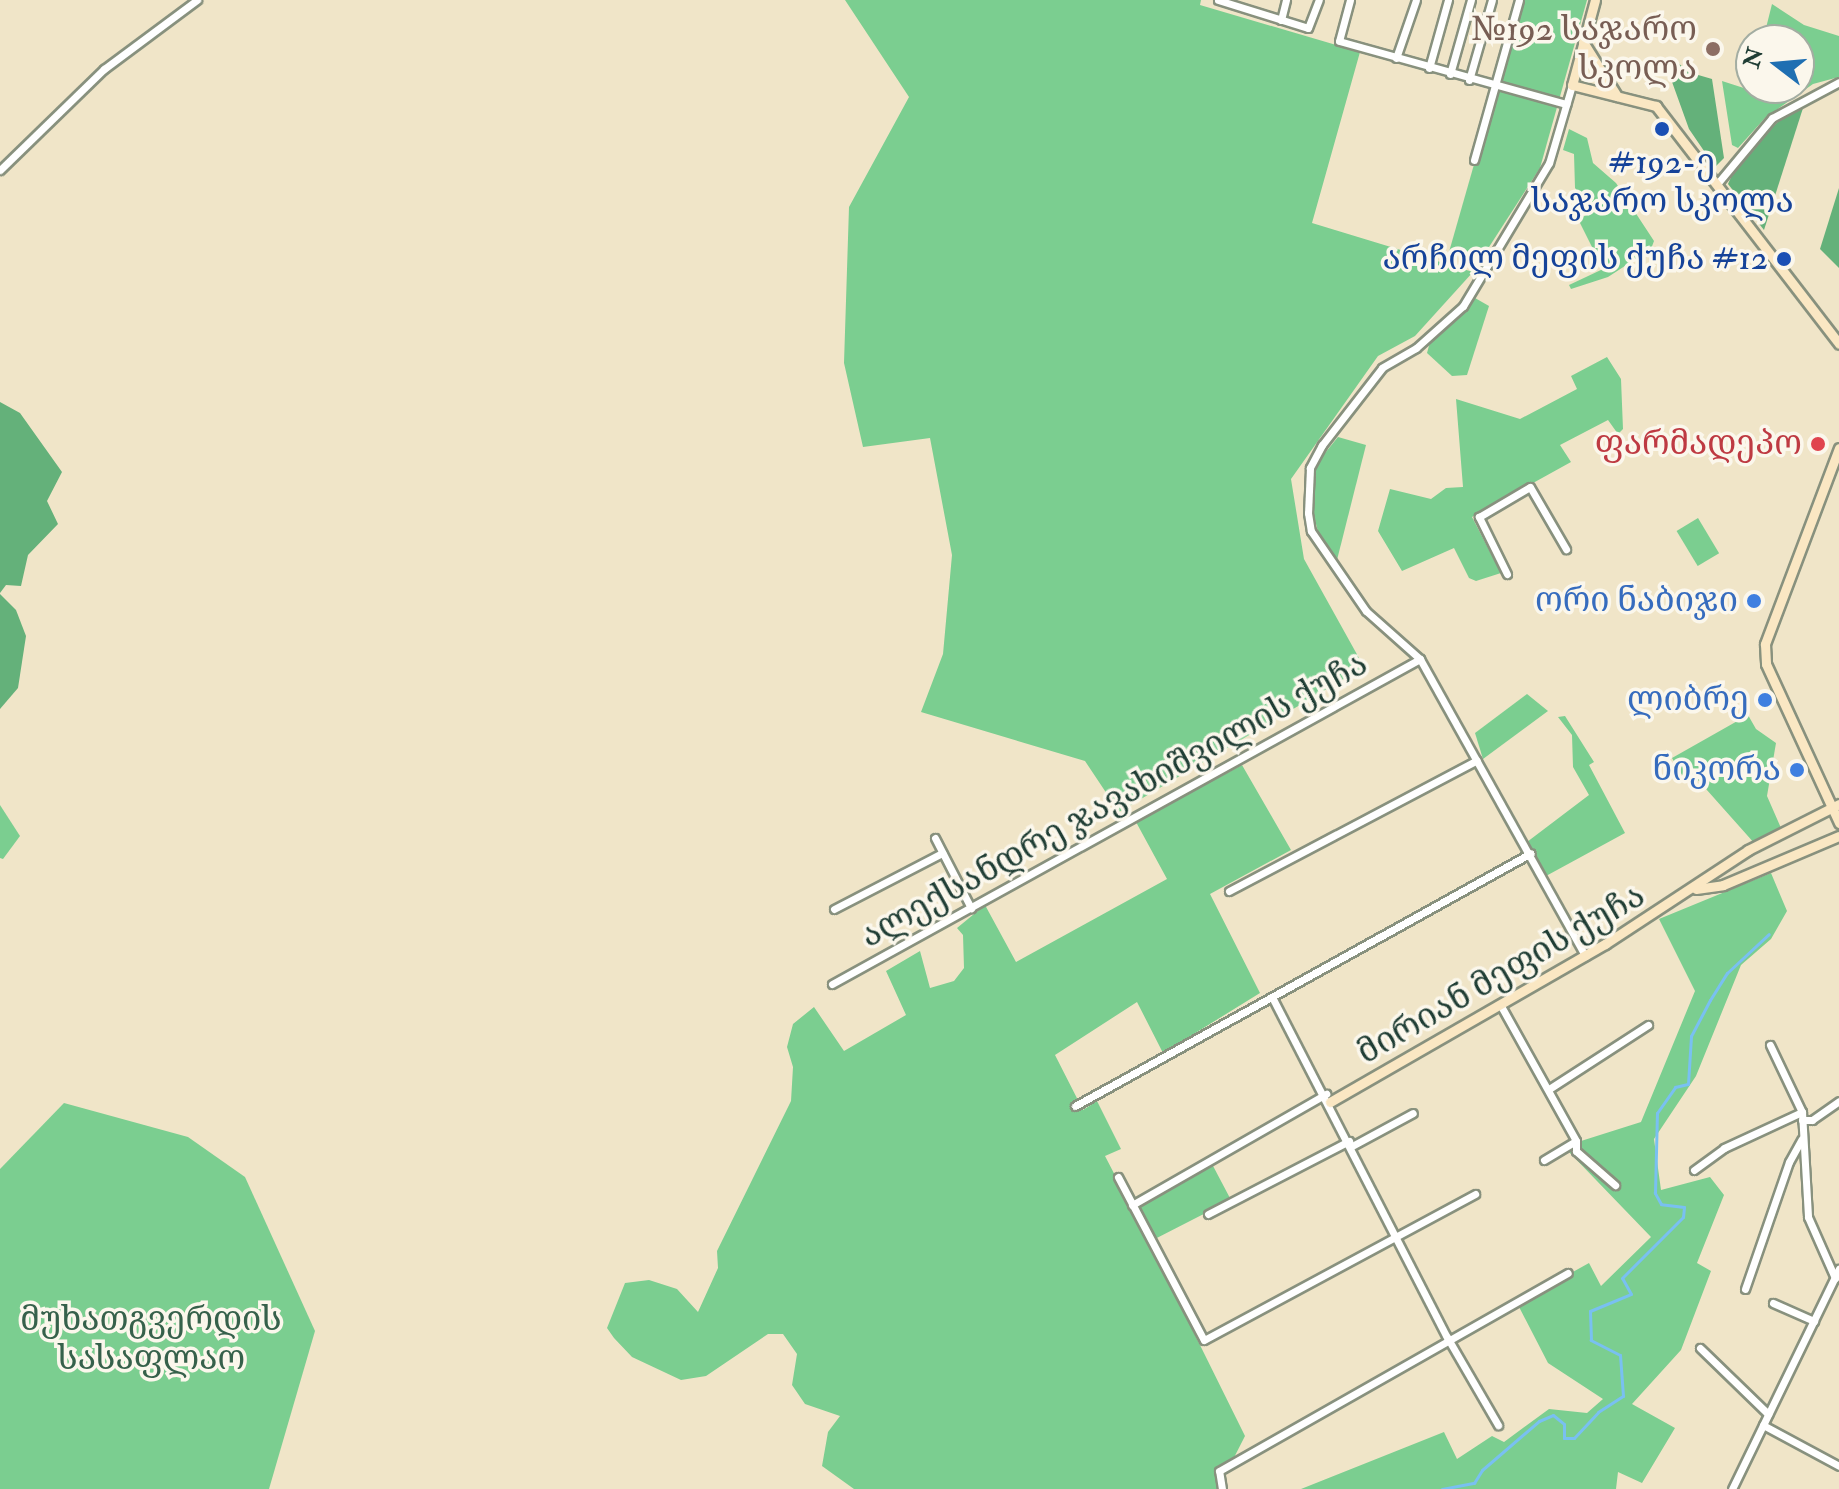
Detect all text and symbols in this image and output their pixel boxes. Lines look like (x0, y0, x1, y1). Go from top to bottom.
place label: №192 საჯარო სკოლა (1471, 9, 1697, 88)
north arrow (1735, 24, 1815, 104)
marker: №192 საჯარო სკოლა (1704, 40, 1722, 58)
text: N (1738, 45, 1770, 71)
marker: #192-ე საჯარო სკოლა (1653, 120, 1671, 138)
place label: #192-ე საჯარო სკოლა (1530, 142, 1794, 222)
place label: არჩილ მეფის ქუჩა #12 (1382, 239, 1768, 279)
marker: არჩილ მეფის ქუჩა #12 (1775, 250, 1793, 268)
place label: ფარმადეპო (1595, 424, 1802, 464)
marker: ფარმადეპო (1809, 435, 1827, 453)
place label: ორი ნაბიჯი (1535, 581, 1738, 621)
marker: ორი ნაბიჯი (1745, 592, 1763, 610)
street label: ალექსანდრე ჯავახიშვილის ქუჩა (853, 643, 1375, 957)
place label: ლიბრე (1627, 680, 1749, 720)
marker: ლიბრე (1756, 691, 1774, 709)
place label: ნიკორა (1652, 750, 1781, 790)
marker: ნიკორა (1788, 761, 1806, 779)
street label: მირიან მეფის ქუჩა (1350, 875, 1652, 1073)
park label: მუხათგვერდის სასაფლაო (20, 1299, 282, 1378)

